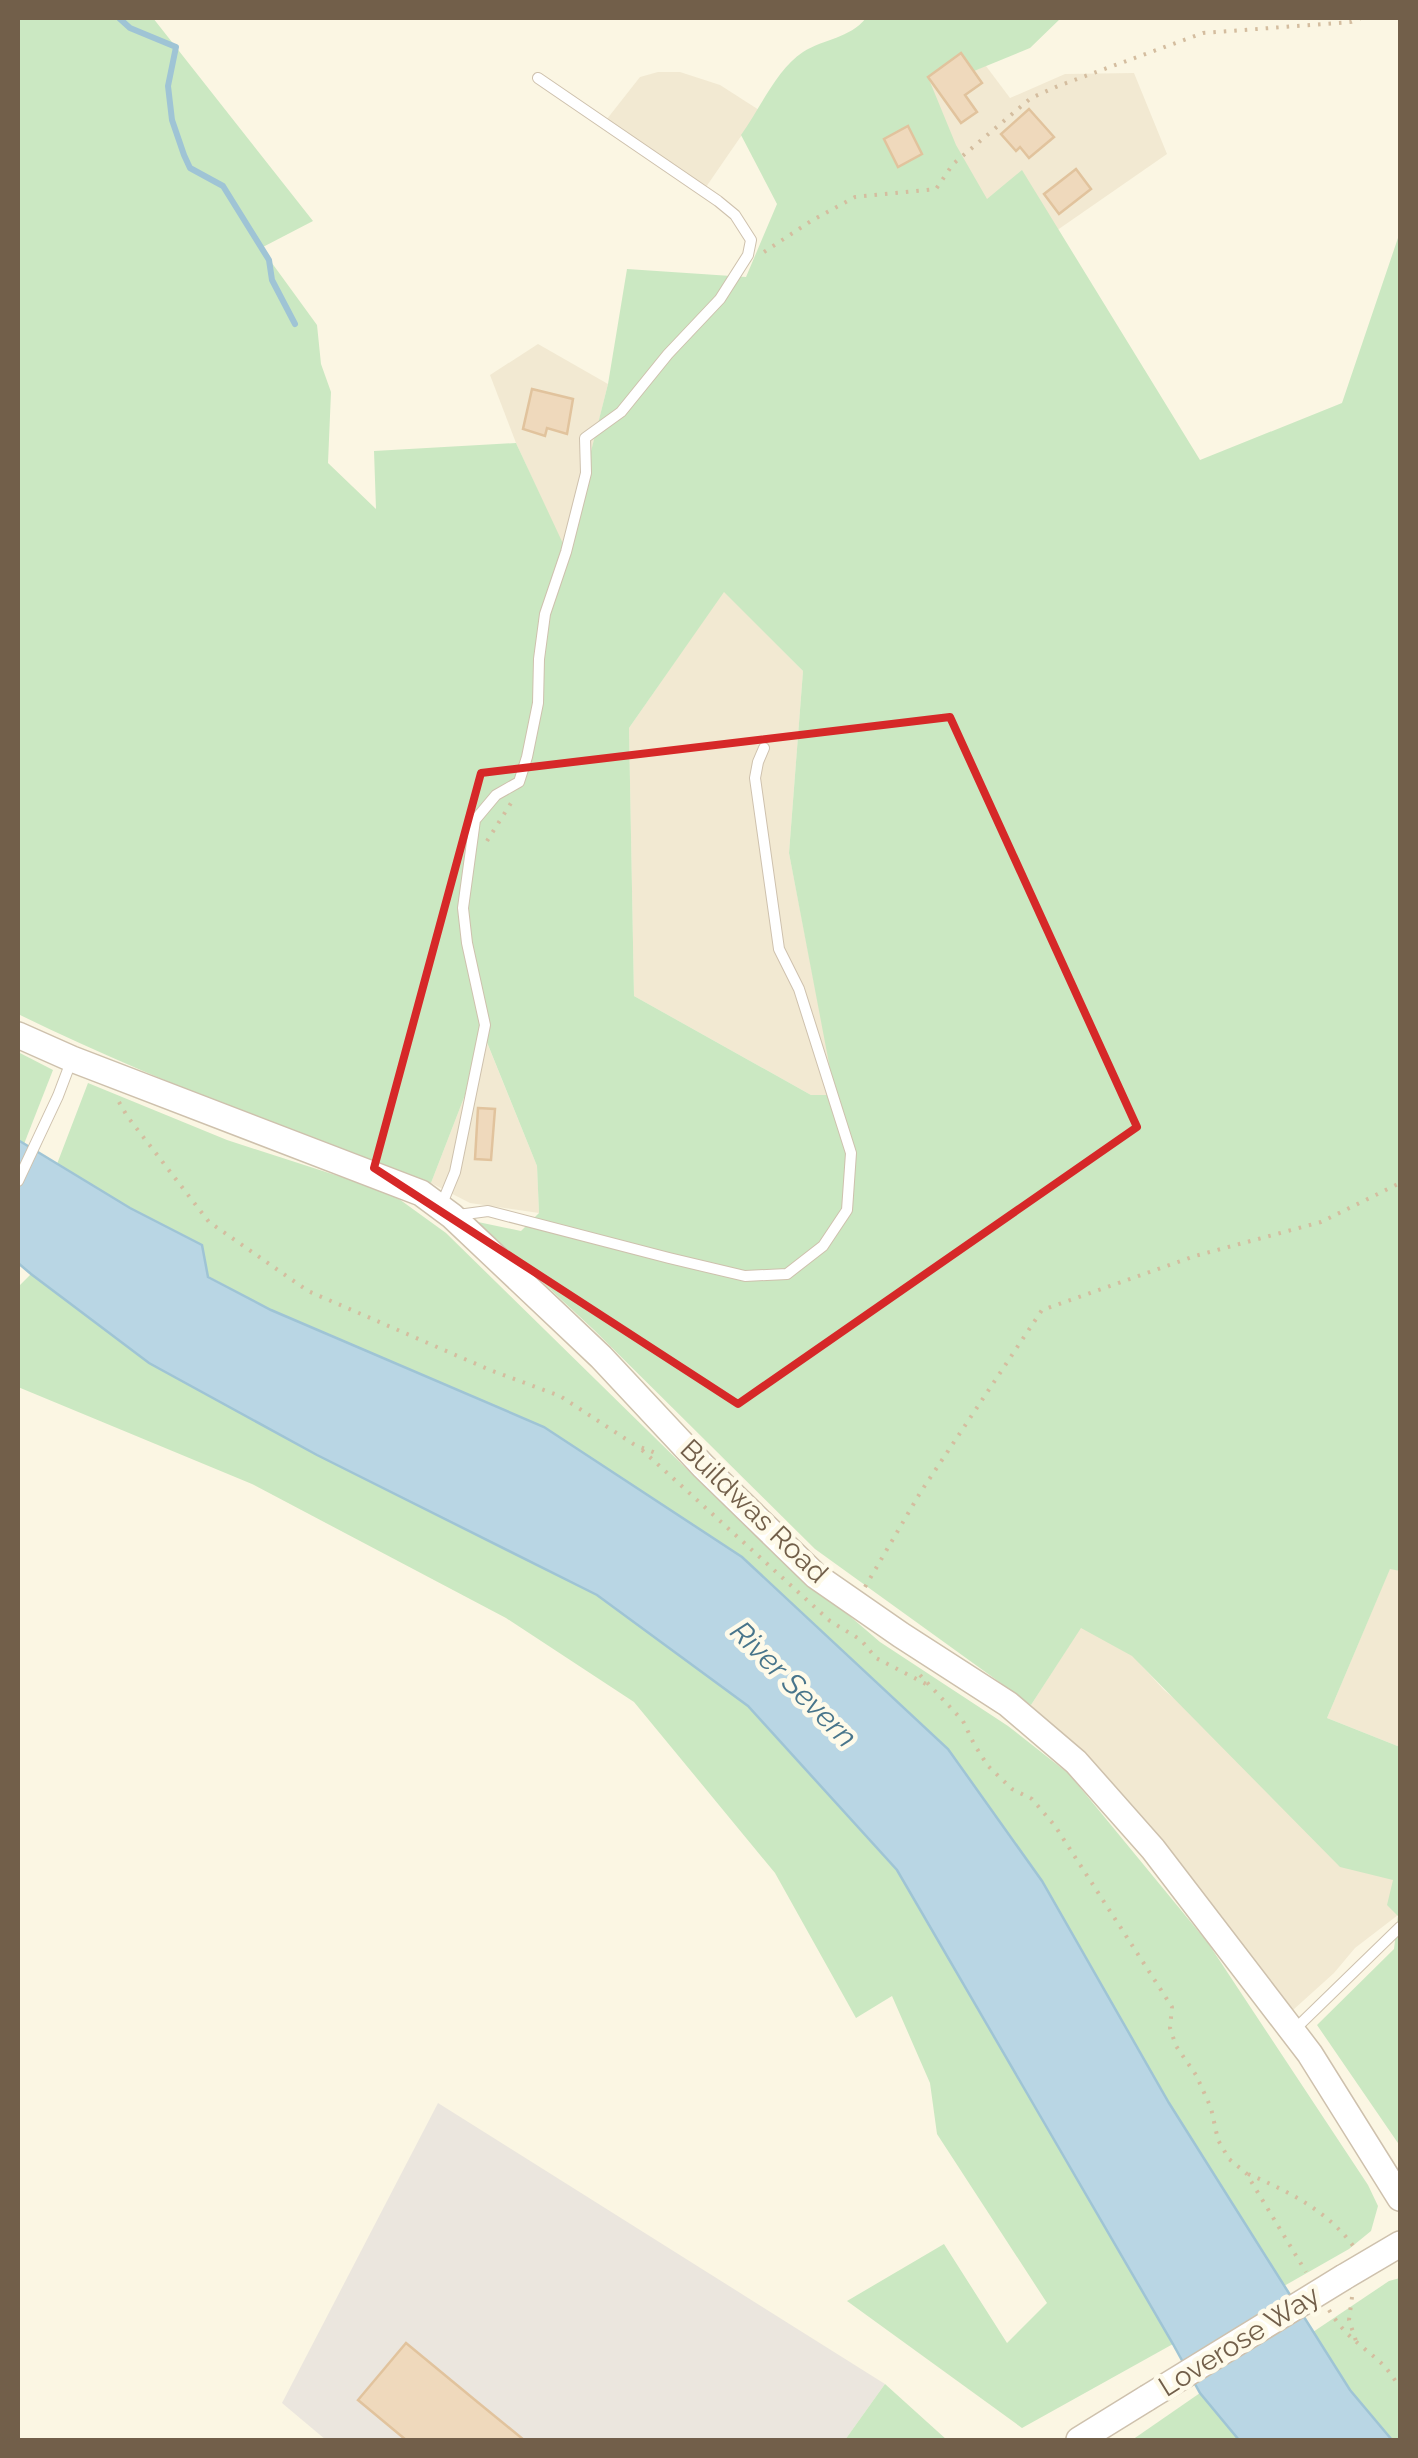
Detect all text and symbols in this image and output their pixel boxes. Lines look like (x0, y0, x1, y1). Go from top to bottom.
street label: Buildwas Road (674, 1432, 834, 1590)
water label: River Severn (724, 1614, 864, 1754)
street label: Loverose Way (1153, 2279, 1325, 2403)

